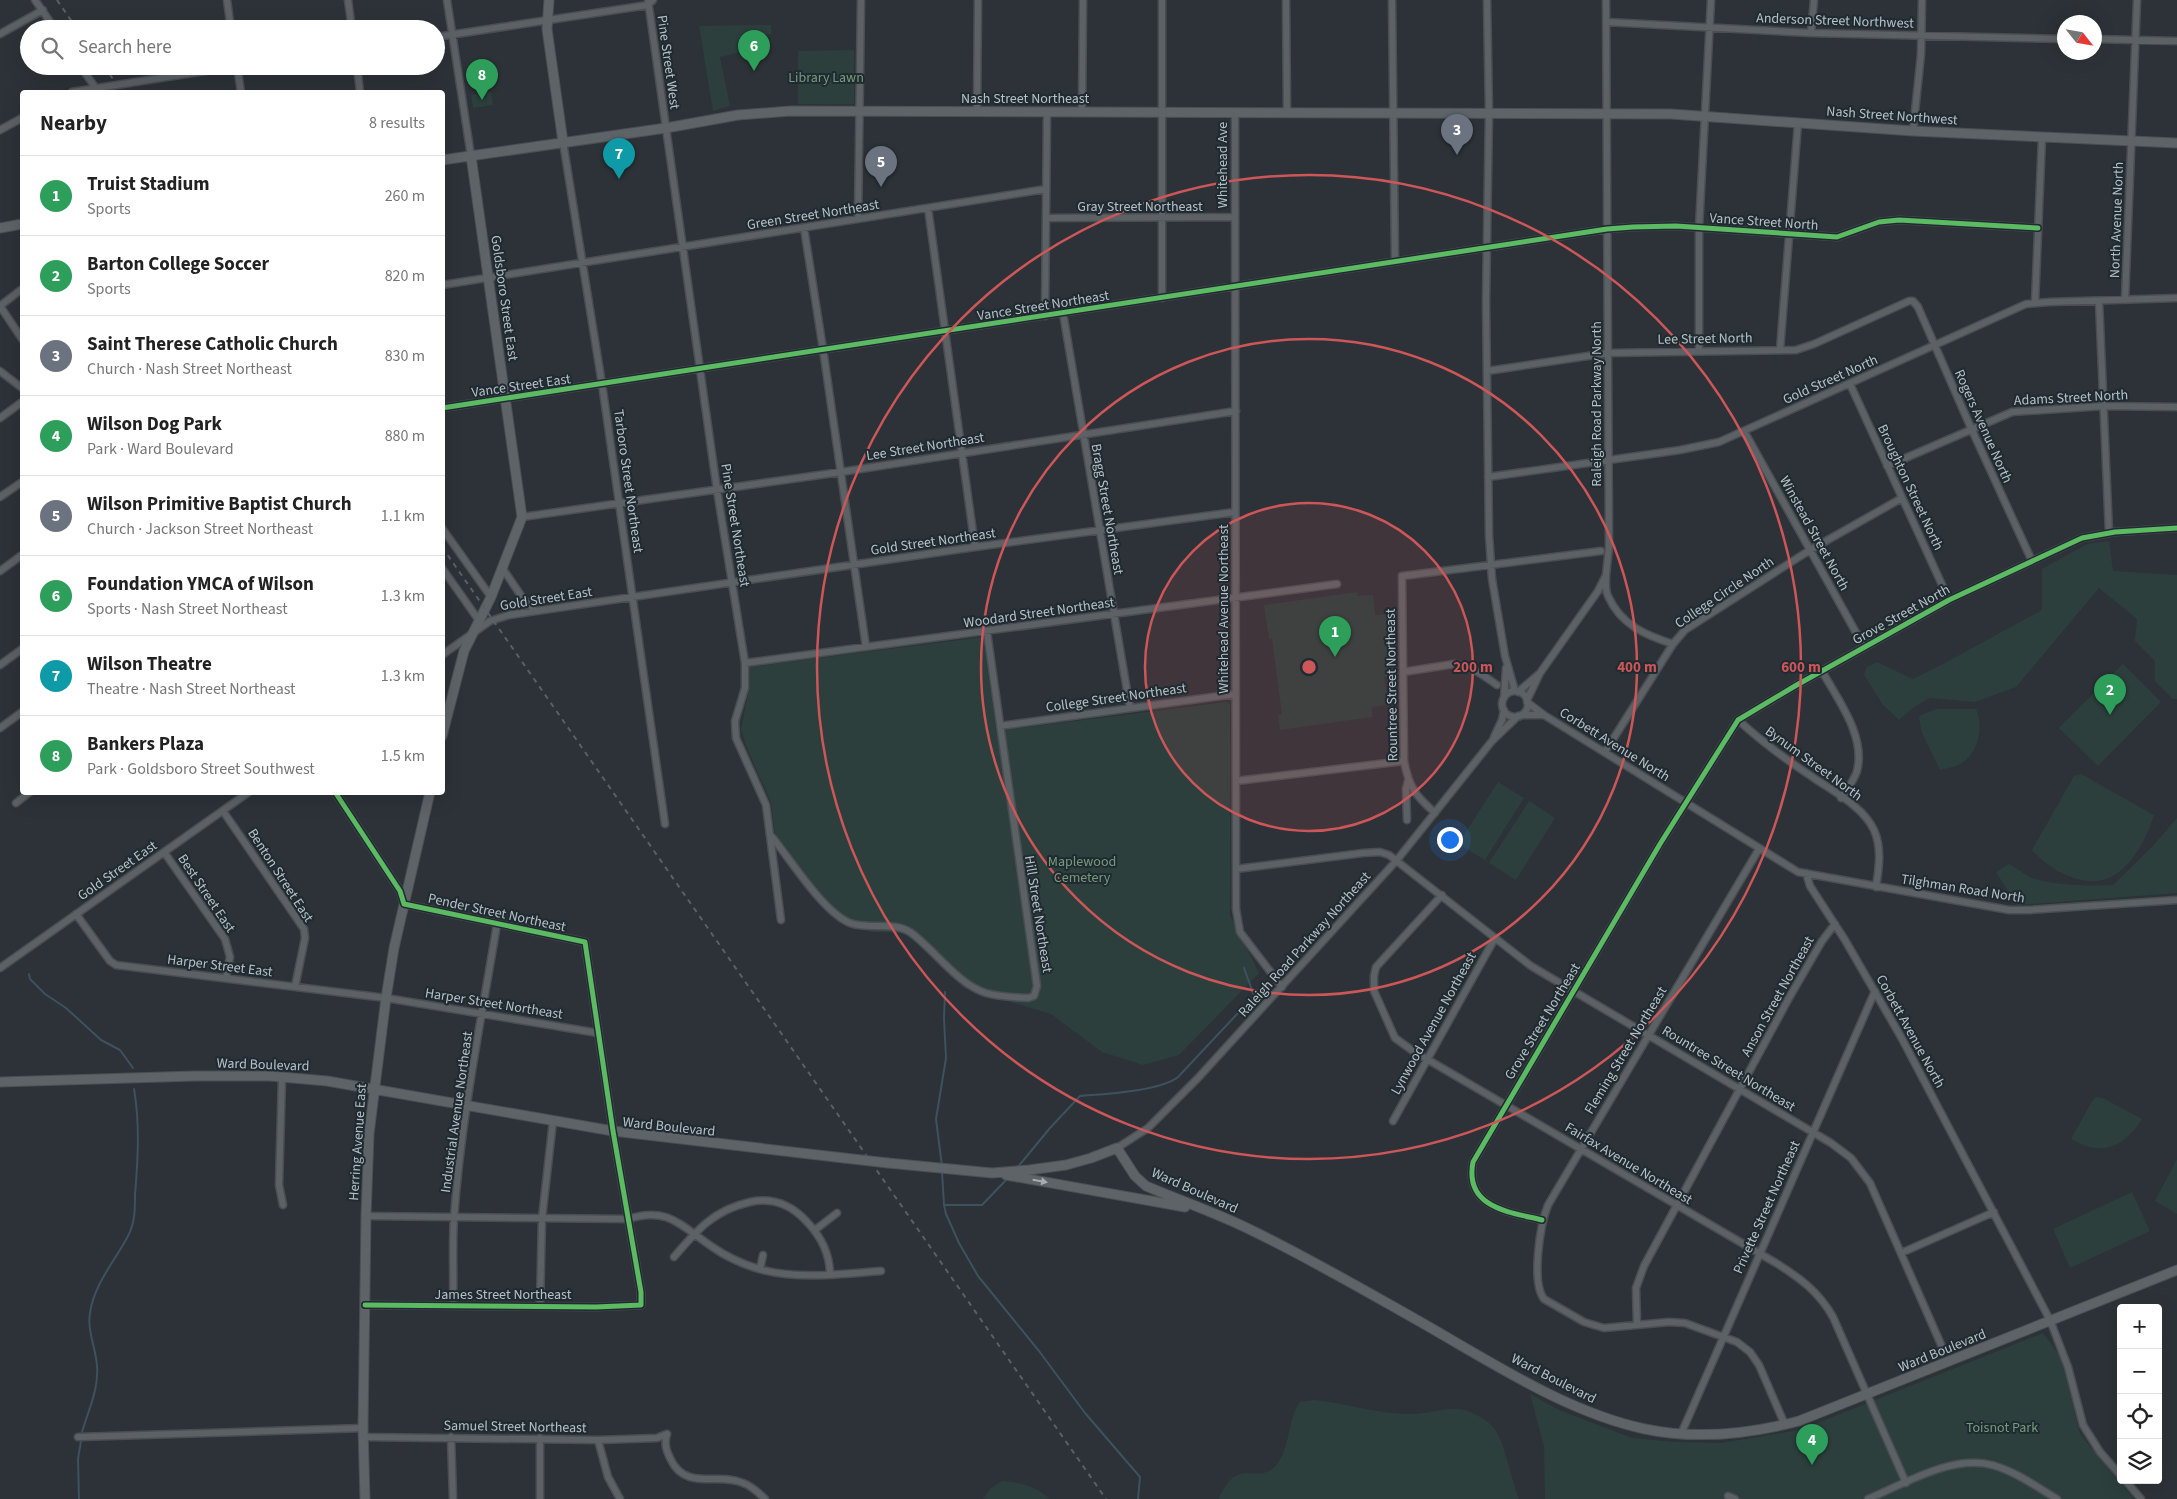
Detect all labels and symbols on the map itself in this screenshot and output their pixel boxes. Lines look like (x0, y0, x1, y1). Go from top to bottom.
street label: Anderson Street Northwest (1756, 8, 1914, 34)
street label: Pine Street West (652, 14, 685, 111)
north arrow (2057, 15, 2102, 60)
pin: 6 (738, 30, 770, 71)
pin: 8 (466, 59, 498, 100)
park label: Library Lawn (788, 68, 864, 88)
street label: Nash Street Northeast (961, 89, 1089, 109)
street label: Nash Street Northwest (1826, 101, 1958, 131)
pin: 3 (1441, 114, 1473, 155)
street label: Whitehead Ave (1213, 122, 1233, 208)
pin: 7 (603, 138, 635, 179)
pin: 5 (865, 146, 897, 187)
street label: North Avenue North (2105, 161, 2129, 279)
street label: Green Street Northeast (746, 195, 881, 235)
street label: Gray Street Northeast (1077, 197, 1203, 217)
street label: Vance Street North (1709, 208, 1819, 236)
street label: Goldsboro Street East (485, 234, 523, 362)
street label: Vance Street Northeast (976, 286, 1111, 326)
street label: Raleigh Road Parkway North (1587, 321, 1607, 487)
street label: Lee Street North (1657, 328, 1753, 350)
street label: Gold Street North (1780, 350, 1881, 410)
street label: Rogers Avenue North (1949, 366, 2017, 486)
street label: Vance Street East (470, 369, 572, 403)
street label: Adams Street North (2013, 385, 2129, 411)
street label: Tarboro Street Northeast (608, 408, 648, 554)
street label: Broughton Street North (1872, 421, 1948, 554)
street label: Lee Street Northeast (865, 428, 986, 466)
street label: Bragg Street Northeast (1086, 442, 1128, 576)
street label: Pine Street Northeast (715, 462, 755, 589)
street label: Winstead Street North (1774, 473, 1854, 594)
street label: Gold Street Northeast (869, 523, 997, 561)
street label: Whitehead Avenue Northeast (1214, 524, 1234, 694)
street label: College Circle North (1671, 552, 1778, 634)
street label: Grove Street North (1849, 580, 1954, 650)
street label: Gold Street East (499, 582, 594, 616)
street label: Woodard Street Northeast (962, 592, 1116, 633)
street label: Rountree Street Northeast (1381, 608, 1403, 761)
pin: 1 (1319, 616, 1351, 657)
text: 200 m (1453, 657, 1493, 678)
text: 400 m (1617, 657, 1657, 678)
text: 600 m (1781, 657, 1821, 678)
centre of rings (1300, 658, 1318, 676)
pin: 2 (2094, 674, 2126, 715)
street label: College Street Northeast (1044, 678, 1188, 718)
street label: Corbett Avenue North (1555, 703, 1674, 787)
street label: Bynum Street North (1761, 722, 1866, 806)
street label: Benton Street East (242, 825, 318, 927)
your location (1437, 827, 1463, 853)
street label: Gold Street East (74, 836, 162, 906)
street label: Best Street East (172, 850, 240, 937)
park label: Maplewood Cemetery (1048, 852, 1116, 888)
street label: Hill Street Northeast (1019, 854, 1057, 974)
street label: Raleigh Road Parkway Northeast (1234, 867, 1376, 1022)
street label: Tilghman Road North (1900, 869, 2026, 909)
street label: Pender Street Northeast (426, 889, 568, 937)
street label: Anson Street Northeast (1736, 932, 1819, 1060)
street label: Lynwood Avenue Northeast (1386, 948, 1482, 1098)
street label: Harper Street East (166, 950, 274, 982)
street label: Grove Street Northeast (1500, 959, 1586, 1084)
street label: Corbett Avenue North (1871, 971, 1950, 1092)
street label: Harper Street Northeast (424, 983, 564, 1025)
street label: Fleming Street Northeast (1580, 983, 1672, 1118)
street label: Rountree Street Northeast (1658, 1021, 1799, 1117)
street label: Industrial Avenue Northeast (436, 1030, 478, 1194)
street label: Ward Boulevard (216, 1053, 310, 1077)
street label: Herring Avenue East (344, 1083, 372, 1201)
street label: Ward Boulevard (622, 1112, 716, 1142)
street label: Fairfax Avenue Northeast (1561, 1118, 1696, 1210)
street label: Privette Street Northeast (1728, 1137, 1805, 1277)
street label: Ward Boulevard (1148, 1163, 1241, 1219)
one-way arrow (1033, 1178, 1049, 1186)
street label: James Street Northeast (435, 1285, 572, 1305)
street label: Ward Boulevard (1896, 1324, 1989, 1378)
street label: Ward Boulevard (1508, 1349, 1599, 1409)
street label: Samuel Street Northeast (443, 1416, 587, 1438)
park label: Toisnot Park (1966, 1418, 2038, 1438)
pin: 4 (1796, 1424, 1828, 1465)

